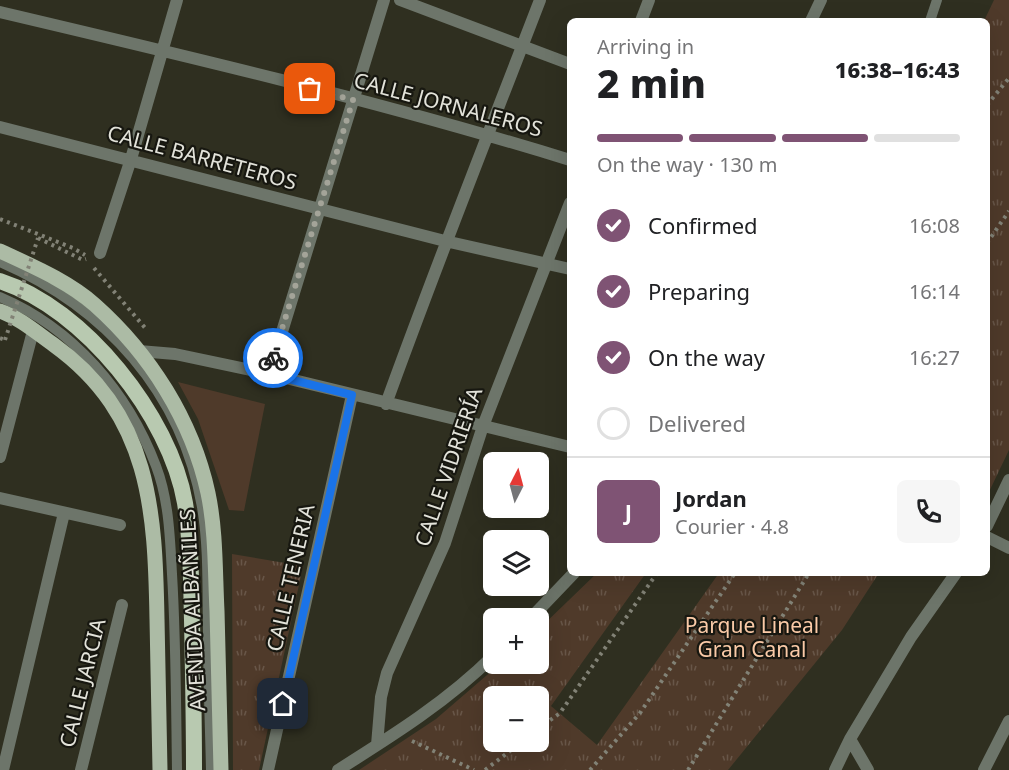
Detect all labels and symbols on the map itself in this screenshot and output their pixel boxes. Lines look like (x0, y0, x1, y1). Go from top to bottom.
pin (284, 63, 335, 114)
street label: CALLE JORNALEROS (351, 65, 546, 143)
street label: CALLE BARRETEROS (104, 118, 300, 196)
courier (243, 328, 303, 388)
street label: CALLE VIDRIERÍA (408, 383, 489, 550)
north arrow (483, 452, 549, 518)
street label: CALLE TENERIA (259, 501, 321, 654)
street label: AVENIDA ALBAÑILES (173, 508, 211, 712)
park label: Parque Lineal Gran Canal (685, 611, 819, 663)
street label: CALLE JARCIA (52, 615, 112, 750)
pin (257, 678, 308, 729)

